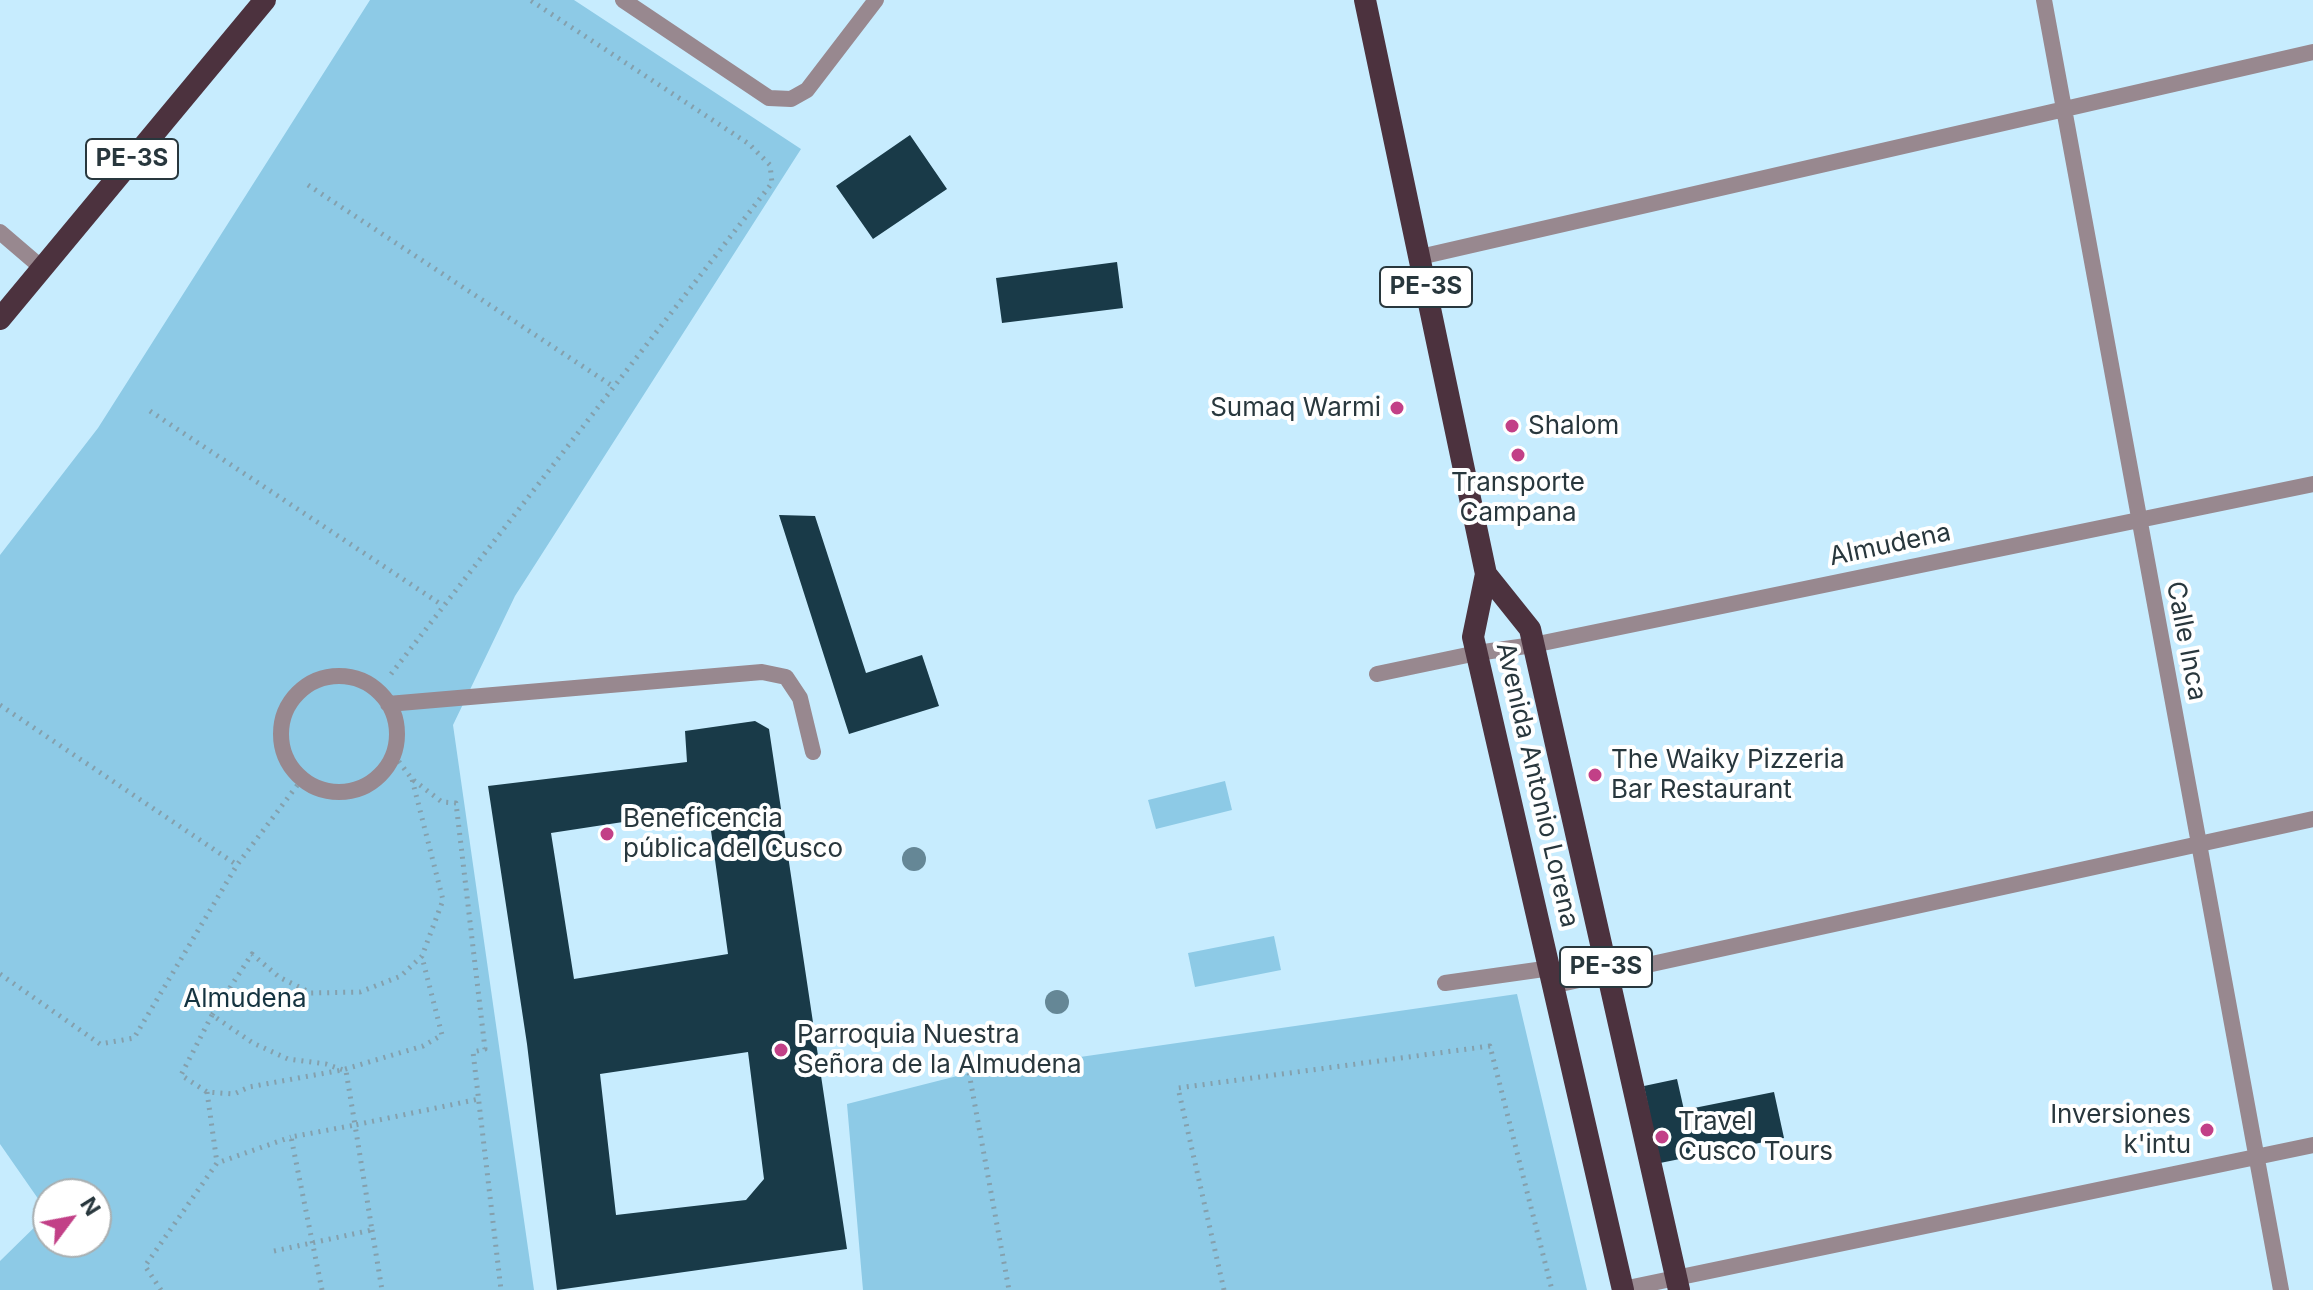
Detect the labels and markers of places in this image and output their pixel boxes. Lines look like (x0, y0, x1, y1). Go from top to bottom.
place label: Sumaq Warmi (1210, 392, 1381, 424)
marker: Sumaq Warmi (1388, 399, 1406, 417)
place label: Shalom (1528, 410, 1619, 442)
marker: Shalom (1503, 417, 1521, 435)
marker: Transporte Campana (1509, 446, 1527, 464)
place label: Transporte Campana (1451, 467, 1585, 528)
place label: The Waiky Pizzeria Bar Restaurant (1611, 744, 1845, 806)
marker: The Waiky Pizzeria Bar Restaurant (1586, 766, 1604, 784)
place label: Beneficencia pública del Cusco (623, 803, 843, 864)
marker: Beneficencia pública del Cusco (598, 825, 616, 843)
place label: Parroquia Nuestra Señora de la Almudena (797, 1019, 1082, 1080)
marker: Parroquia Nuestra Señora de la Almudena (772, 1041, 790, 1059)
place label: Inversiones k'intu (2050, 1099, 2191, 1160)
place label: Travel Cusco Tours (1678, 1106, 1833, 1168)
marker: Inversiones k'intu (2198, 1121, 2216, 1139)
marker: Travel Cusco Tours (1653, 1128, 1671, 1146)

